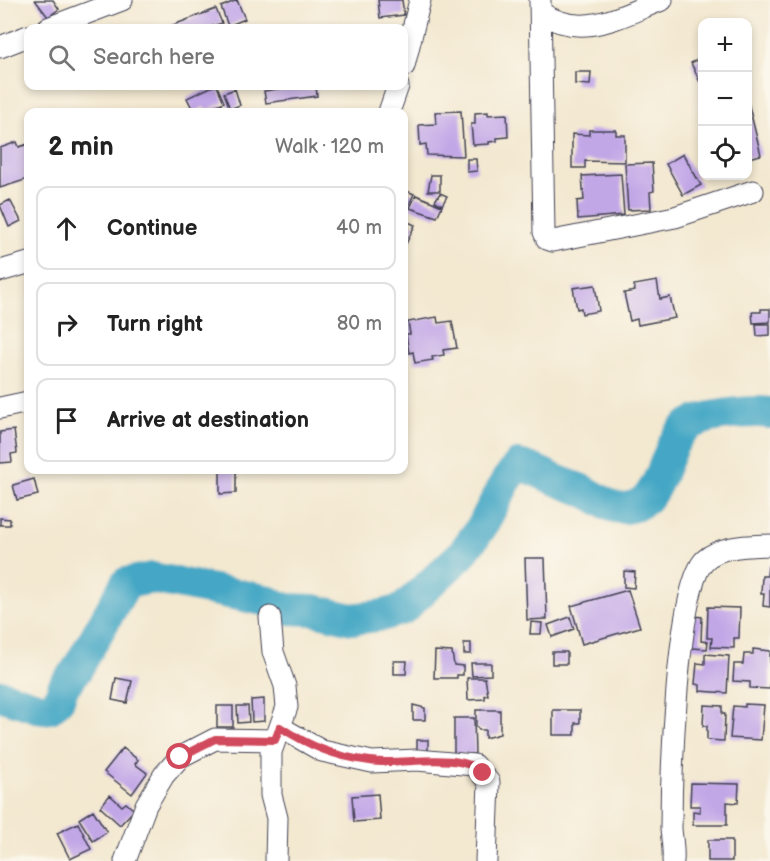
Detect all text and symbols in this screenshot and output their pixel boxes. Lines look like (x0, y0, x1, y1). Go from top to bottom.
map controls (698, 18, 752, 180)
button: + (698, 18, 752, 72)
search box (24, 24, 408, 90)
icon: search (45, 41, 78, 74)
text: Search here (93, 44, 215, 71)
button: − (698, 72, 752, 126)
button: locate (698, 126, 752, 180)
text: 2 min (48, 132, 114, 163)
text: Walk · 120 m (275, 135, 384, 159)
icon: ahead (50, 212, 83, 245)
text: Continue (107, 215, 197, 242)
text: 40 m (336, 216, 382, 240)
icon: right (50, 308, 83, 341)
text: Turn right (107, 311, 203, 338)
text: 80 m (337, 312, 382, 336)
icon: arrive (50, 404, 83, 437)
text: Arrive at destination (107, 407, 309, 434)
route start (166, 743, 192, 769)
route end (469, 759, 495, 785)

